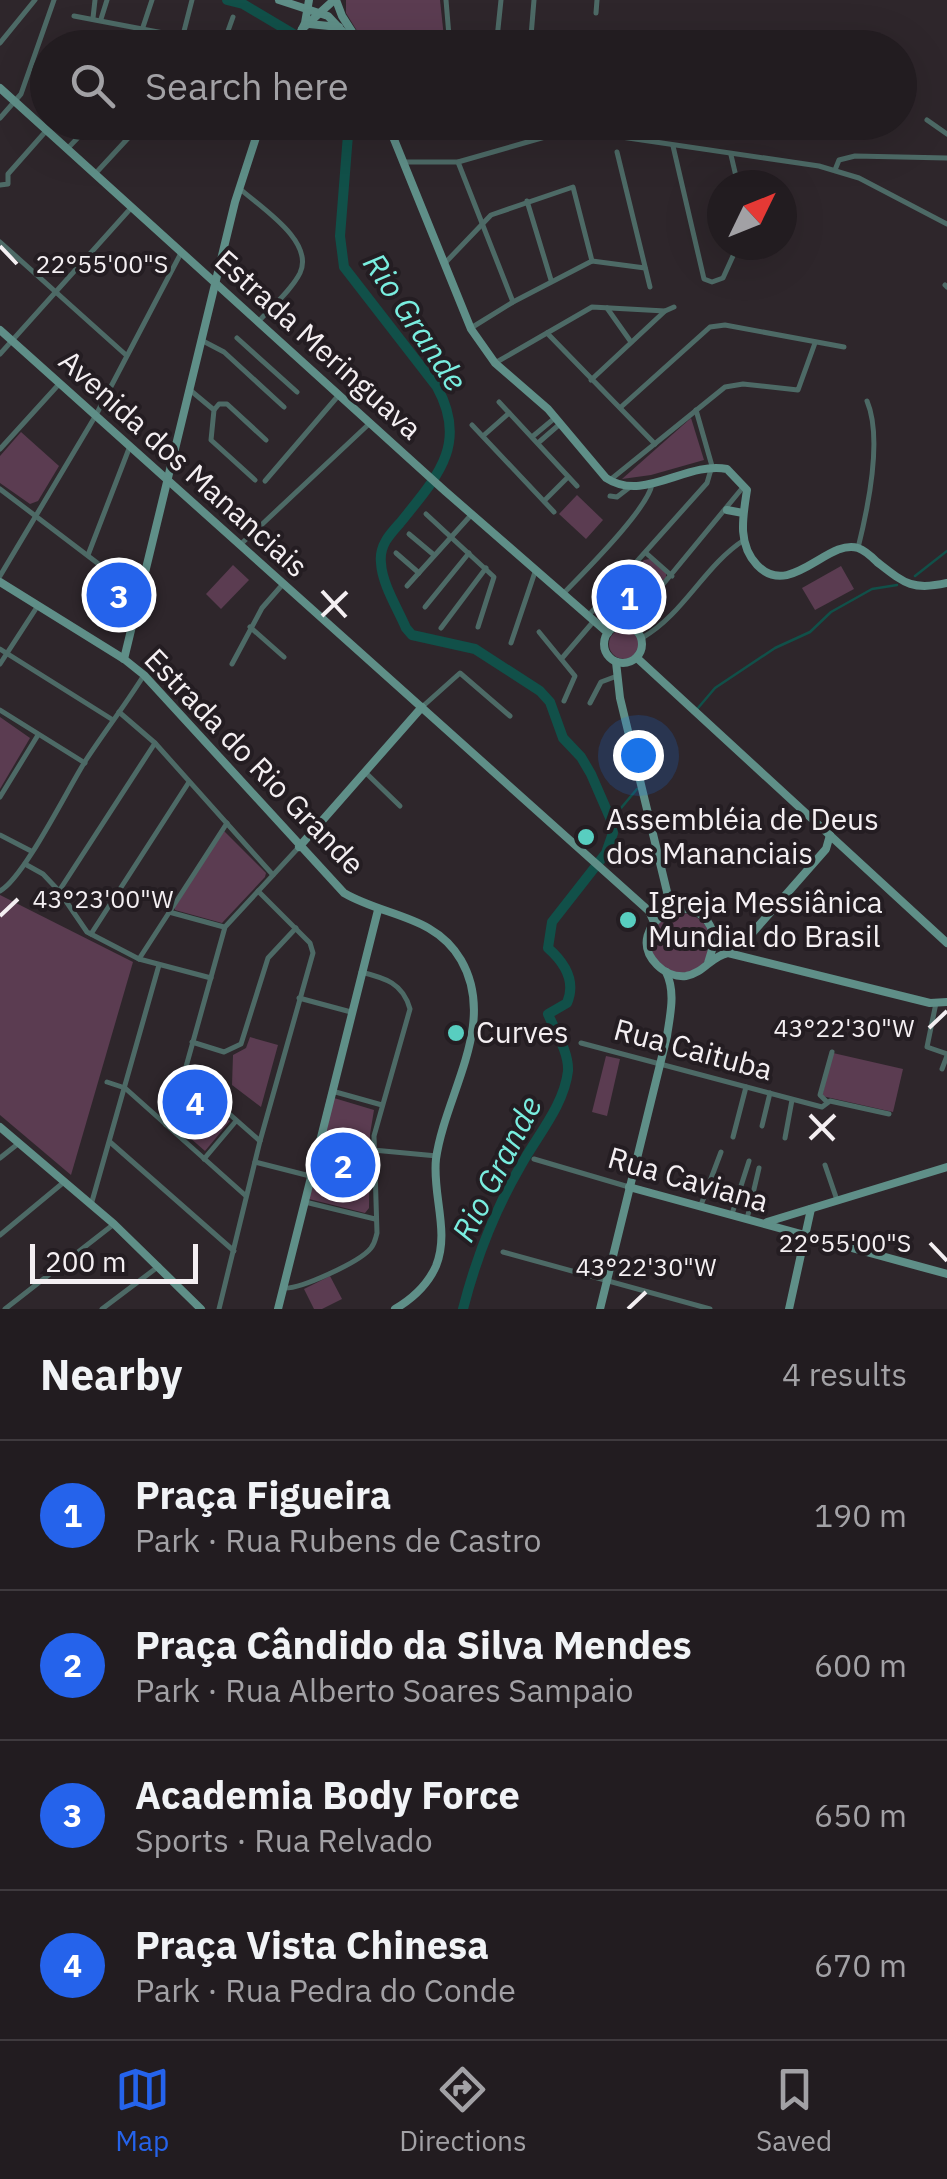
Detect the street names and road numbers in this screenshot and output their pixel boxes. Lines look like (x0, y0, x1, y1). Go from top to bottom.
street label: Estrada Meringuava (207, 241, 431, 447)
street label: Avenida dos Mananciais (51, 341, 317, 585)
street label: Estrada do Rio Grande (137, 639, 373, 883)
street label: Rua Caituba (610, 1009, 777, 1088)
street label: Rua Caviana (604, 1137, 773, 1220)

